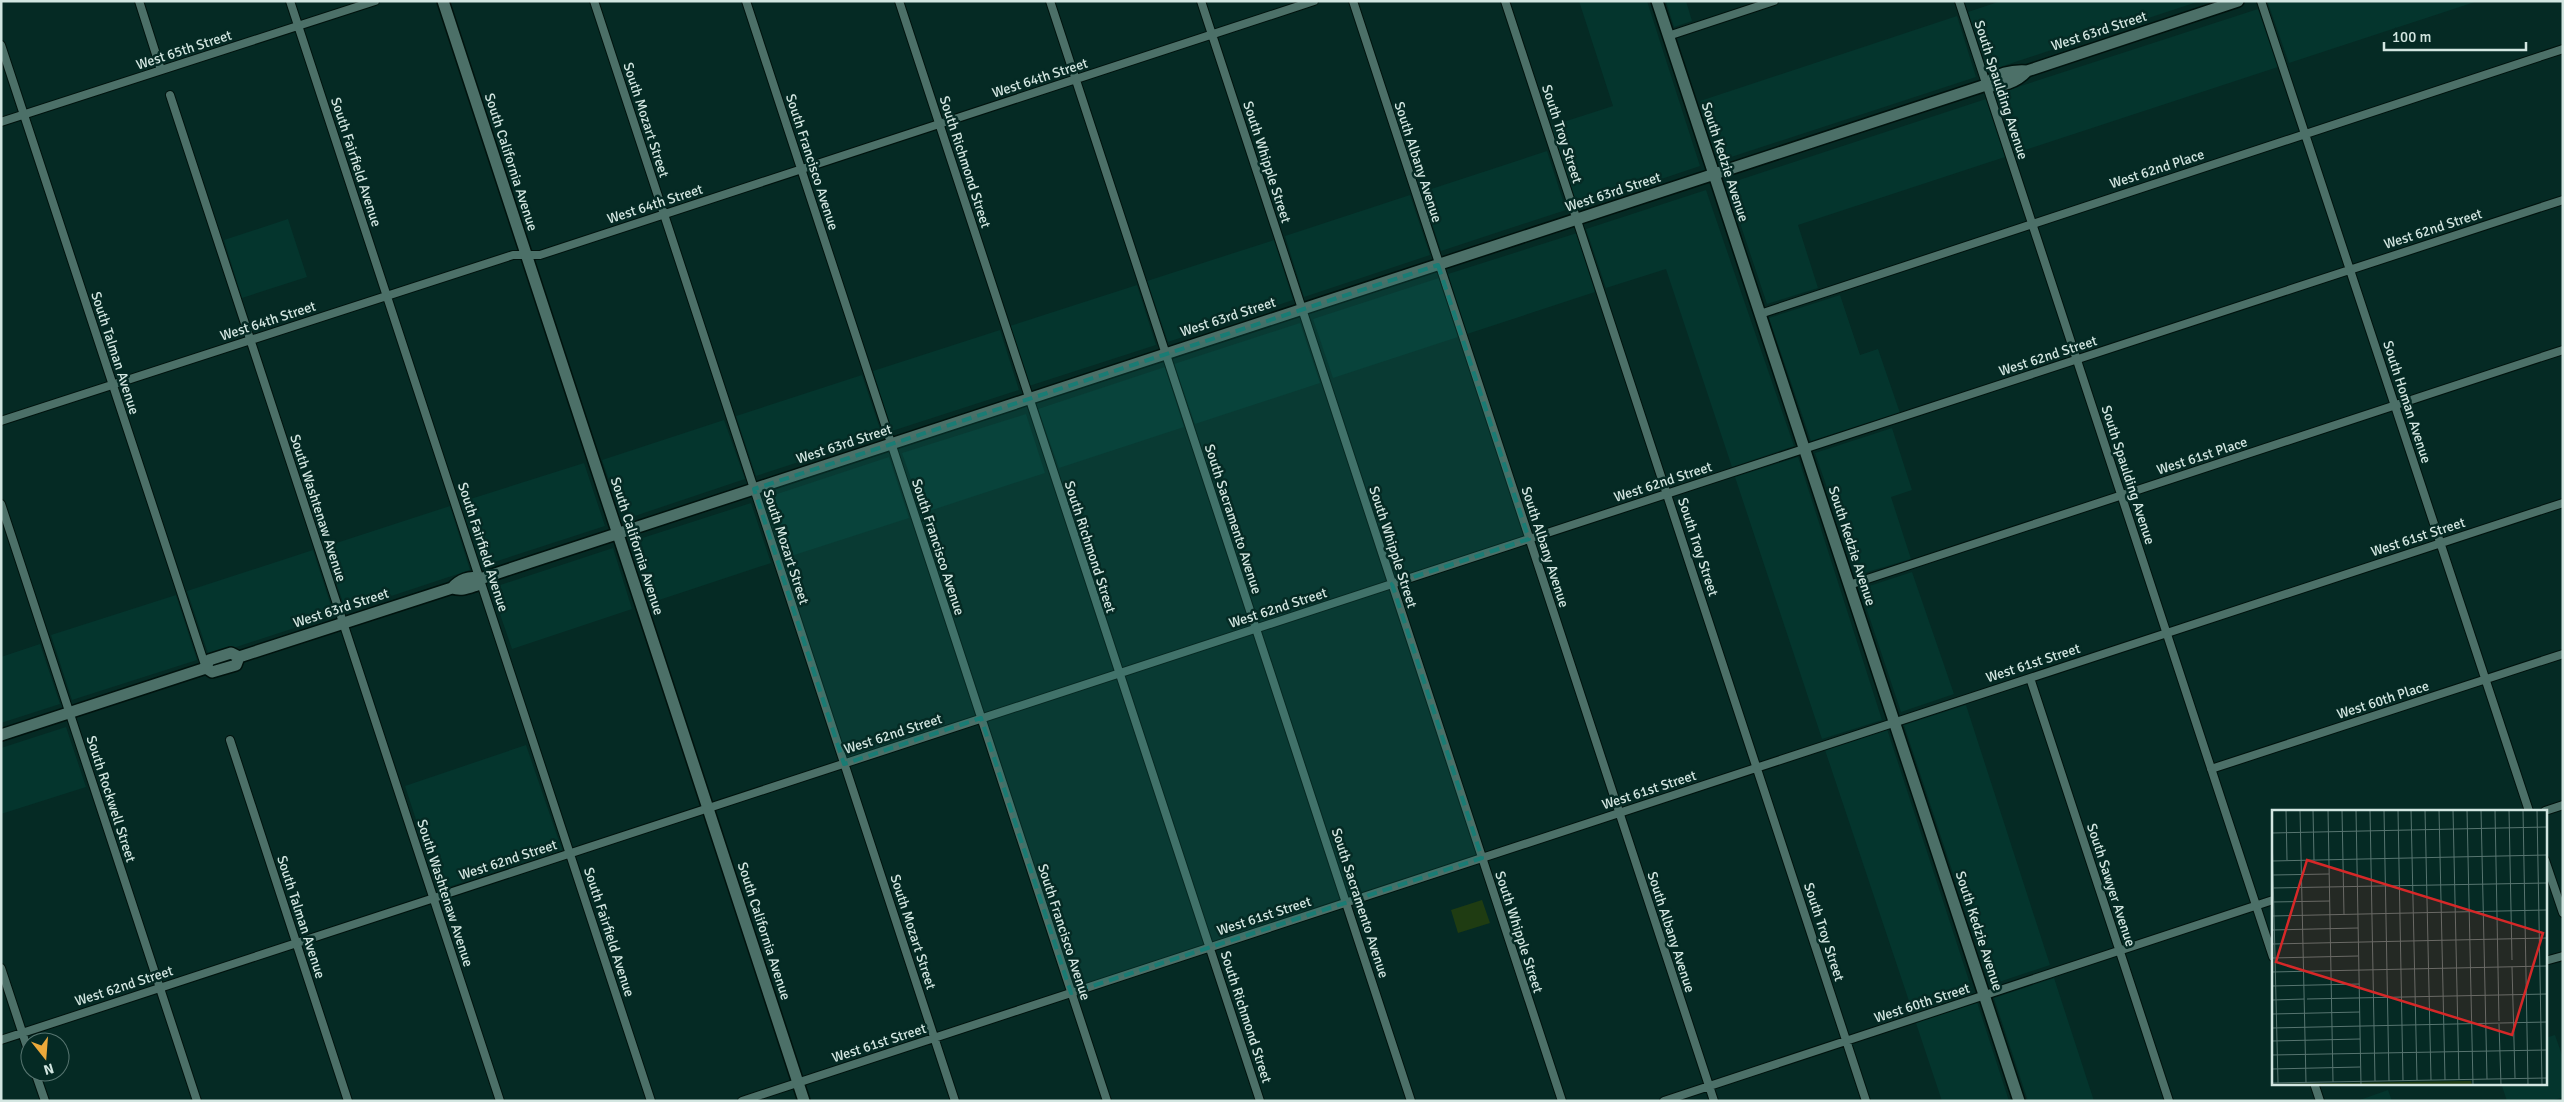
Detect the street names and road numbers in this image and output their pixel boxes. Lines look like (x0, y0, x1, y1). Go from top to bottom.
street label: West 63rd Street (2049, 8, 2149, 54)
street label: South Spaulding Avenue (1970, 18, 2032, 162)
street label: West 65th Street (134, 26, 234, 73)
street label: West 64th Street (990, 54, 1090, 101)
street label: South Mozart Street (619, 60, 673, 180)
street label: South Troy Street (1538, 83, 1586, 185)
street label: South California Avenue (481, 91, 541, 233)
street label: South Francisco Avenue (782, 92, 842, 232)
street label: South Richmond Street (936, 94, 994, 230)
street label: South Fairfield Avenue (327, 95, 385, 229)
street label: South Whipple Street (1239, 99, 1295, 225)
street label: South Albany Avenue (1390, 99, 1446, 225)
street label: South Kedzie Avenue (1698, 100, 1752, 224)
street label: West 62nd Place (2108, 146, 2206, 192)
street label: West 63rd Street (1563, 169, 1663, 215)
street label: West 64th Street (605, 180, 705, 227)
street label: West 62nd Street (2382, 205, 2484, 253)
street label: South Talman Avenue (87, 289, 143, 417)
street label: West 63rd Street (1178, 294, 1278, 340)
street label: West 64th Street (218, 297, 318, 344)
street label: West 62nd Street (1997, 332, 2099, 380)
street label: South Homan Avenue (2379, 339, 2435, 465)
street label: South Spaulding Avenue (2097, 403, 2159, 547)
street label: West 63rd Street (794, 421, 894, 467)
street label: South Washtenaw Avenue (286, 432, 350, 584)
street label: West 61st Place (2155, 433, 2249, 479)
street label: South Sacramento Avenue (1201, 442, 1265, 596)
street label: West 62nd Street (1612, 458, 1714, 506)
street label: South California Avenue (607, 475, 667, 617)
street label: South Francisco Avenue (908, 477, 968, 617)
street label: South Richmond Street (1061, 479, 1119, 615)
street label: South Fairfield Avenue (454, 480, 512, 614)
street label: South Whipple Street (1365, 484, 1421, 610)
street label: South Albany Avenue (1517, 484, 1573, 610)
street label: South Kedzie Avenue (1825, 484, 1879, 608)
street label: South Mozart Street (759, 487, 813, 607)
street label: South Troy Street (1674, 496, 1722, 598)
street label: West 61st Street (2369, 514, 2467, 560)
street label: West 62nd Street (1227, 584, 1329, 632)
street label: West 63rd Street (291, 585, 391, 631)
street label: West 61st Street (1984, 640, 2082, 686)
street label: West 60th Place (2335, 677, 2431, 723)
street label: West 62nd Street (842, 710, 944, 758)
street label: South Rockwell Street (83, 734, 140, 864)
street label: West 61st Street (1600, 767, 1698, 813)
street label: South Washtenaw Avenue (413, 817, 477, 969)
street label: South Sawyer Avenue (2083, 821, 2139, 949)
street label: South Sacramento Avenue (1328, 826, 1392, 980)
street label: West 62nd Street (457, 836, 559, 884)
street label: South Talman Avenue (273, 853, 329, 981)
street label: South California Avenue (734, 860, 794, 1002)
street label: South Francisco Avenue (1034, 862, 1094, 1002)
street label: South Fairfield Avenue (580, 865, 638, 999)
street label: South Whipple Street (1491, 869, 1547, 995)
street label: South Albany Avenue (1643, 869, 1699, 995)
street label: South Kedzie Avenue (1952, 869, 2006, 993)
street label: South Mozart Street (886, 872, 940, 992)
street label: South Troy Street (1800, 881, 1848, 983)
street label: West 61st Street (1215, 893, 1313, 939)
street label: South Richmond Street (1217, 949, 1275, 1085)
street label: West 62nd Street (73, 962, 175, 1010)
street label: West 60th Street (1872, 979, 1972, 1026)
street label: West 61st Street (830, 1020, 928, 1066)

